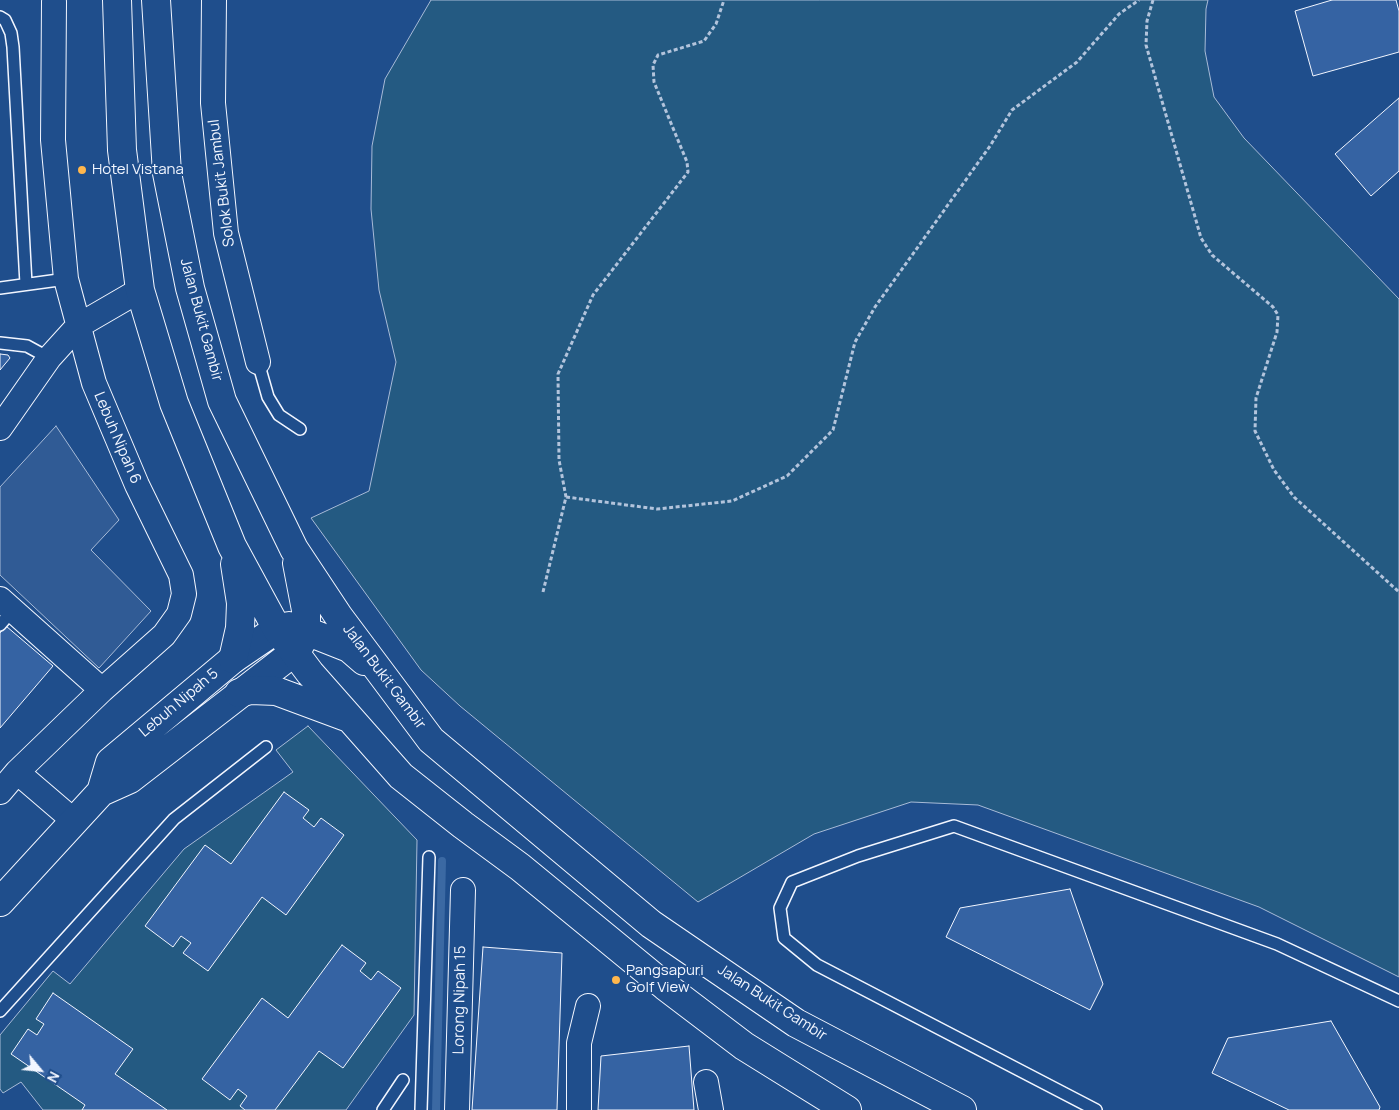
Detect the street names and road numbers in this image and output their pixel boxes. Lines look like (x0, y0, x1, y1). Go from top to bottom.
street label: Solok Bukit Jambul (205, 118, 239, 248)
street label: Jalan Bukit Gambir (176, 257, 226, 383)
street label: Lebuh Nipah 6 (90, 389, 144, 487)
street label: Jalan Bukit Gambir (339, 621, 429, 733)
street label: Lebuh Nipah 5 (136, 665, 222, 741)
street label: Lorong Nipah 15 (450, 945, 470, 1055)
street label: Jalan Bukit Gambir (714, 961, 830, 1045)

